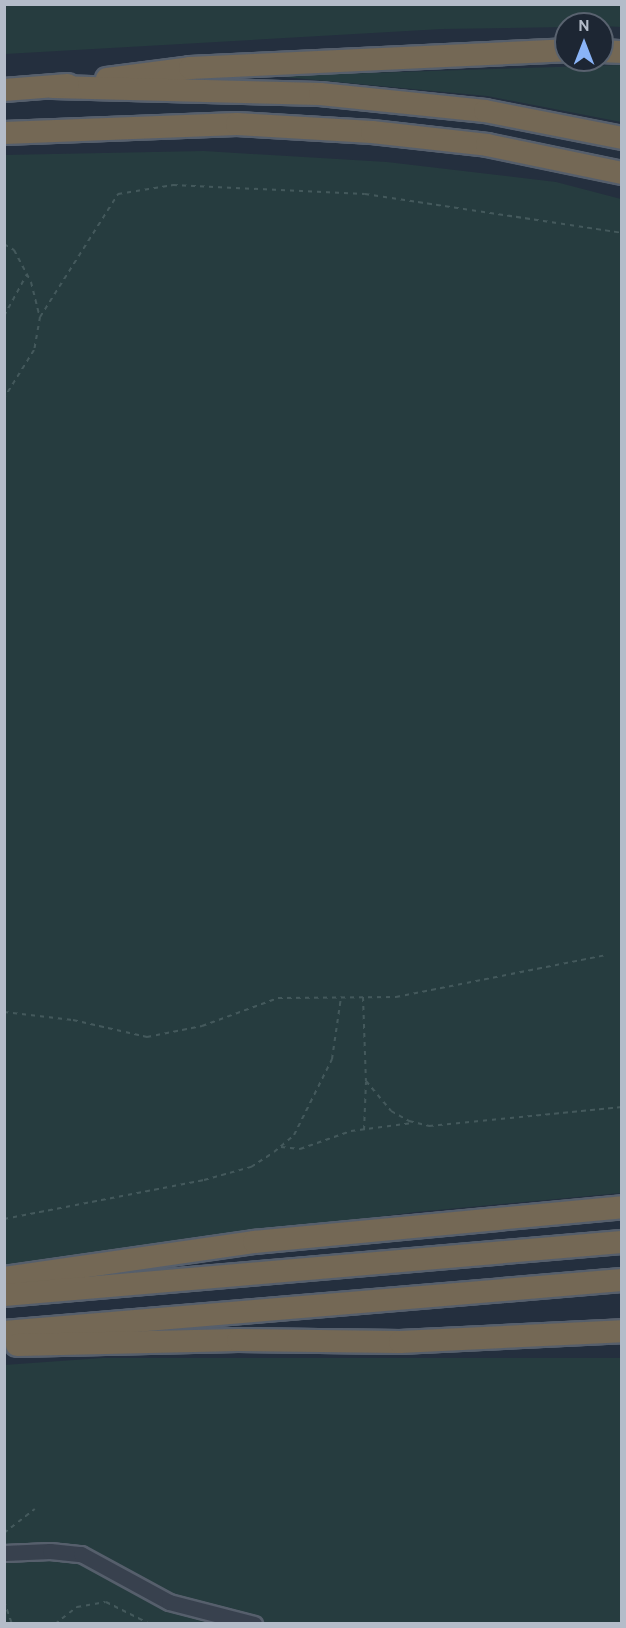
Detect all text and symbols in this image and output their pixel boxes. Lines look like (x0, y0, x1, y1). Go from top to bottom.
north arrow (554, 12, 614, 72)
text: N (578, 16, 590, 35)

